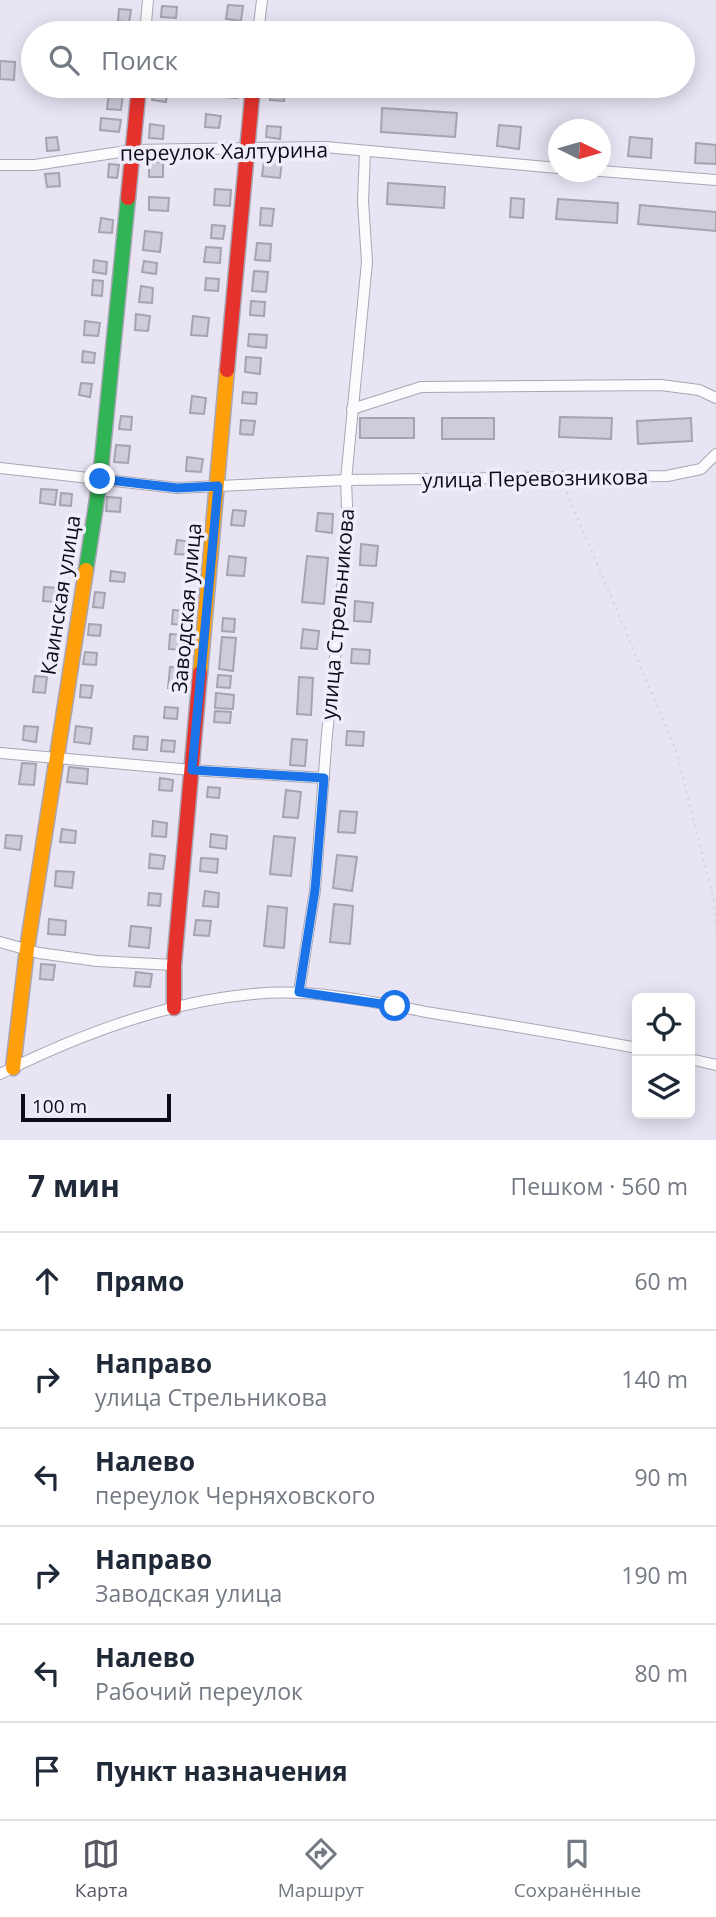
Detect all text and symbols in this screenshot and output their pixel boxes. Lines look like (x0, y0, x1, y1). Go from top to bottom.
search box (21, 21, 695, 98)
icon: search (45, 41, 83, 79)
text: Поиск (101, 42, 178, 78)
north arrow (548, 119, 611, 182)
street label: переулок Халтурина (120, 135, 328, 167)
street label: улица Перевозникова (421, 462, 649, 494)
route end (84, 463, 115, 494)
street label: улица Стрельникова (314, 507, 360, 721)
street label: Каинская улица (34, 513, 86, 677)
street label: Заводская улица (165, 522, 207, 694)
route start (379, 990, 410, 1021)
map controls (632, 993, 695, 1119)
button: locate (632, 993, 695, 1056)
button: layers (632, 1056, 695, 1119)
scale bar (21, 1091, 172, 1123)
text: 100 m (32, 1093, 87, 1119)
text: 7 мин (28, 1165, 120, 1206)
text: Пешком · 560 m (511, 1170, 688, 1202)
icon: ahead (28, 1262, 66, 1300)
text: Прямо (95, 1263, 184, 1299)
text: 60 m (634, 1265, 688, 1297)
text: Направо (95, 1345, 212, 1381)
icon: right (28, 1360, 66, 1398)
text: 140 m (621, 1363, 688, 1395)
text: улица Стрельникова (95, 1381, 327, 1413)
text: Налево (95, 1443, 195, 1479)
icon: left (28, 1458, 66, 1496)
text: 90 m (634, 1461, 688, 1493)
text: переулок Черняховского (95, 1479, 375, 1511)
text: Направо (95, 1541, 212, 1577)
icon: right (28, 1556, 66, 1594)
text: 190 m (621, 1559, 688, 1591)
text: Заводская улица (95, 1577, 282, 1609)
text: Налево (95, 1639, 195, 1675)
icon: left (28, 1654, 66, 1692)
text: 80 m (634, 1657, 688, 1689)
text: Рабочий переулок (95, 1675, 303, 1707)
icon: arrive (28, 1752, 66, 1790)
text: Пункт назначения (95, 1753, 348, 1789)
tab: Карта (75, 1835, 128, 1903)
tab: Маршрут (278, 1835, 364, 1903)
tab: Сохранённые (514, 1835, 641, 1903)

